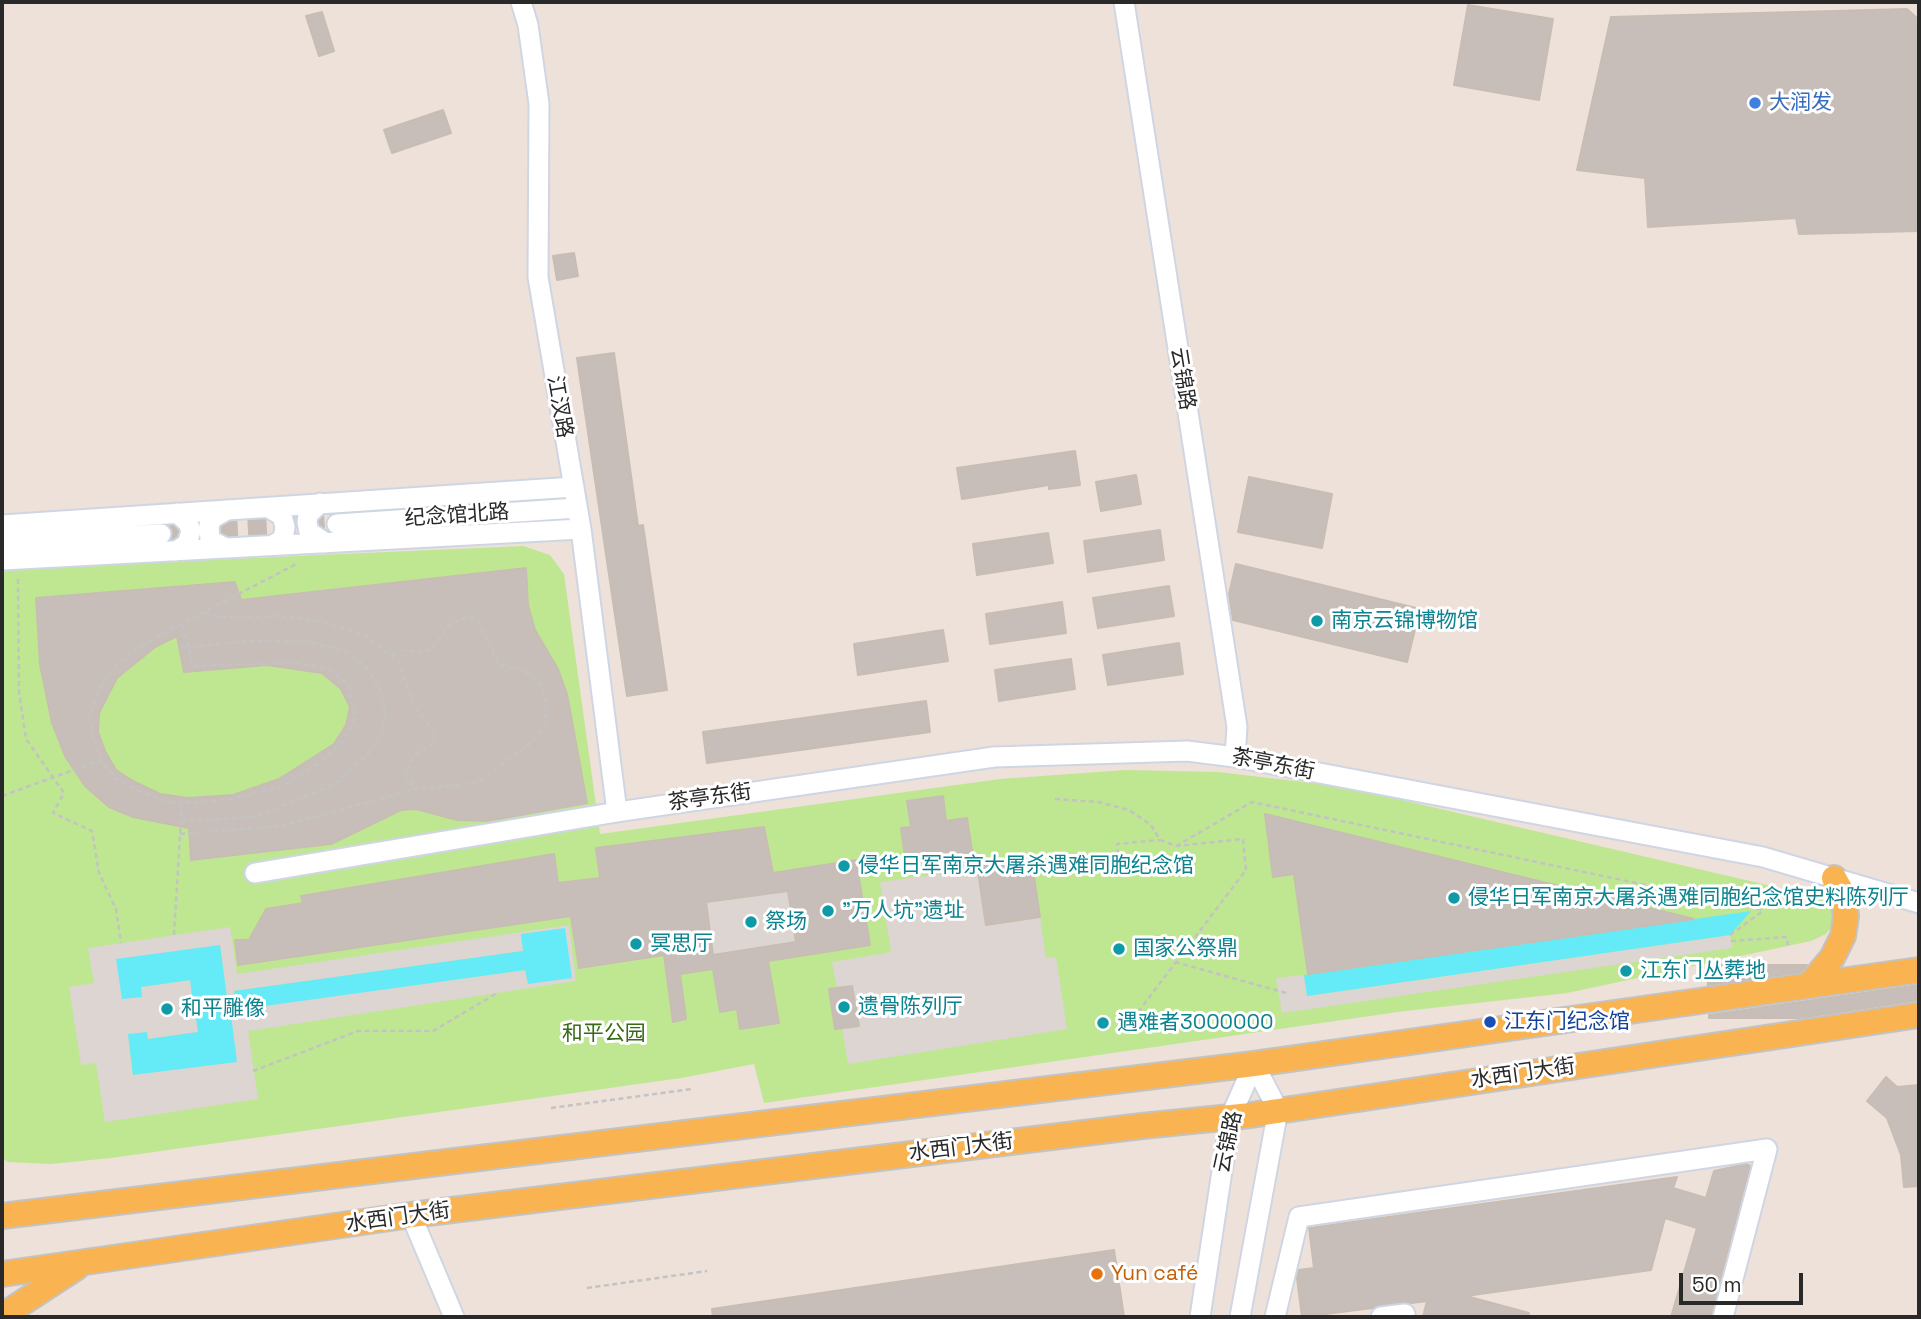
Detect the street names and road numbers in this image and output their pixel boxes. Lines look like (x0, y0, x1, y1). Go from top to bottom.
street label: 云锦路 (1165, 346, 1199, 412)
street label: 江汊路 (541, 374, 577, 440)
street label: 纪念馆北路 (404, 500, 510, 532)
street label: 茶亭东街 (1229, 745, 1317, 785)
street label: 茶亭东街 (667, 780, 753, 816)
street label: 水西门大街 (1469, 1054, 1577, 1094)
street label: 云锦路 (1210, 1109, 1248, 1175)
street label: 水西门大街 (907, 1129, 1015, 1167)
street label: 水西门大街 (344, 1198, 452, 1238)

